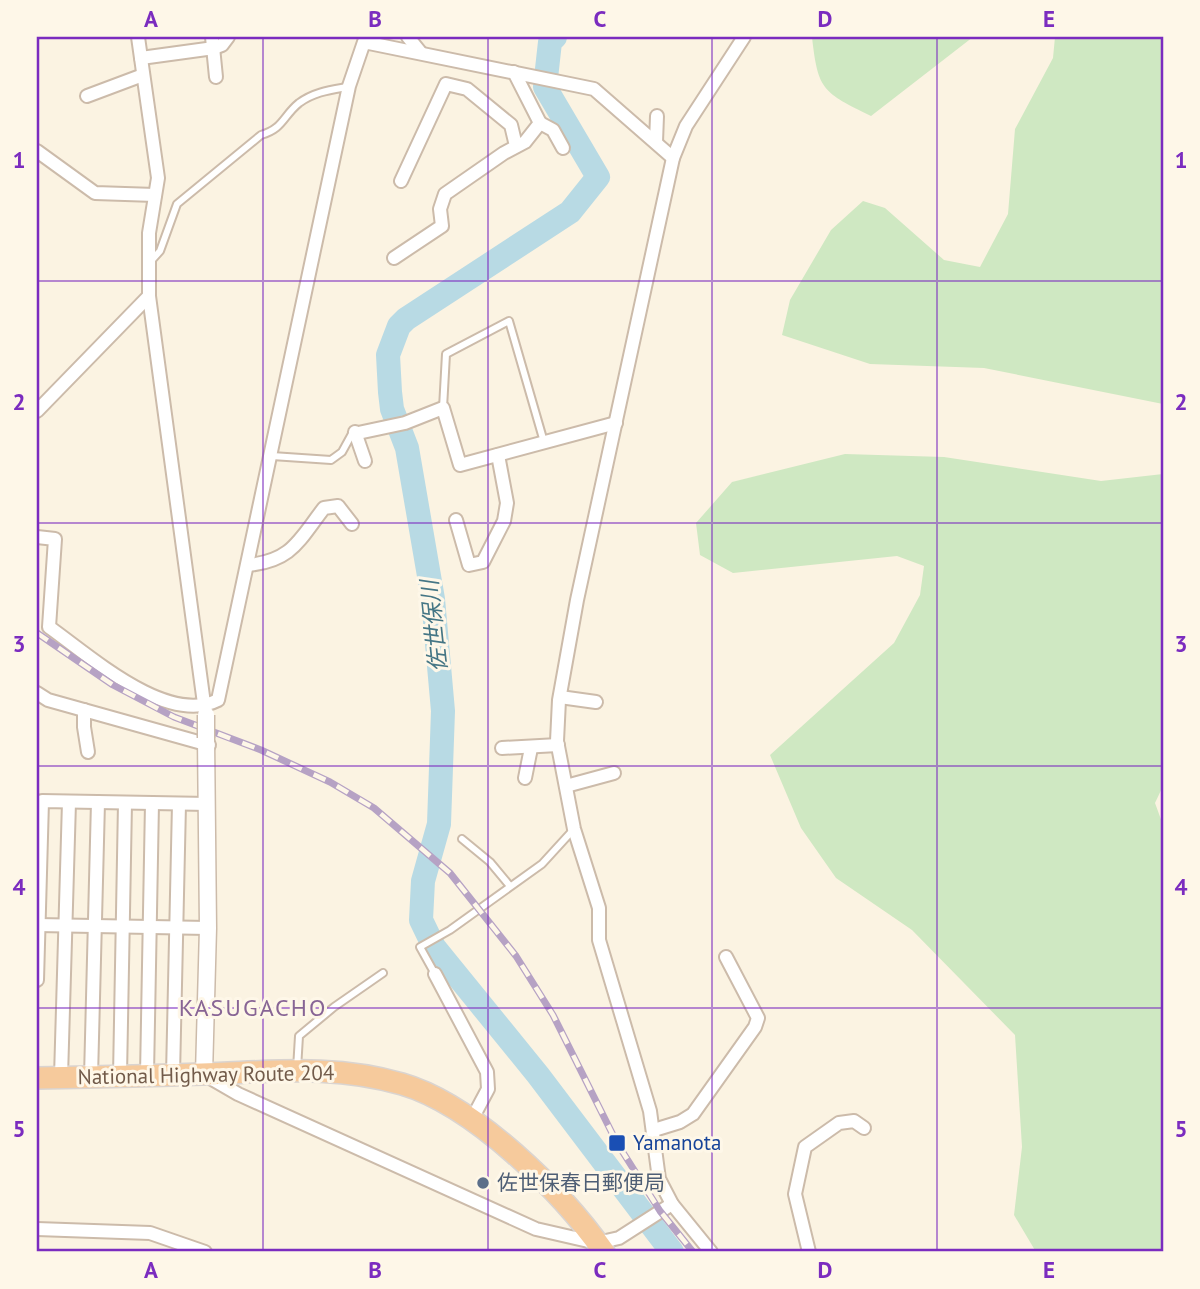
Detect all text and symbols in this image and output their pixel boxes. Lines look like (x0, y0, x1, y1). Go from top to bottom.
text: A (144, 4, 158, 33)
text: B (368, 4, 382, 33)
text: C (594, 4, 607, 33)
text: D (818, 4, 832, 33)
text: E (1043, 4, 1055, 33)
text: 1 (12, 145, 26, 174)
text: 1 (1174, 145, 1188, 174)
text: 2 (12, 387, 26, 416)
text: 2 (1174, 387, 1188, 416)
water label: 佐世保川 (414, 576, 453, 673)
text: 3 (12, 629, 26, 658)
text: 3 (1174, 629, 1188, 658)
text: 4 (12, 872, 26, 901)
text: 4 (1174, 872, 1188, 901)
district label: KASUGACHO (179, 992, 327, 1023)
street label: National Highway Route 204 (77, 1059, 335, 1090)
text: 5 (12, 1114, 26, 1143)
text: 5 (1174, 1114, 1188, 1143)
place label: Yamanota (633, 1129, 721, 1156)
marker: Yamanota (607, 1133, 627, 1153)
place label: 佐世保春日郵便局 (497, 1169, 665, 1196)
marker: 佐世保春日郵便局 (475, 1175, 491, 1191)
text: A (144, 1255, 158, 1284)
text: B (368, 1255, 382, 1284)
text: C (594, 1255, 607, 1284)
text: D (818, 1255, 832, 1284)
text: E (1043, 1255, 1055, 1284)

